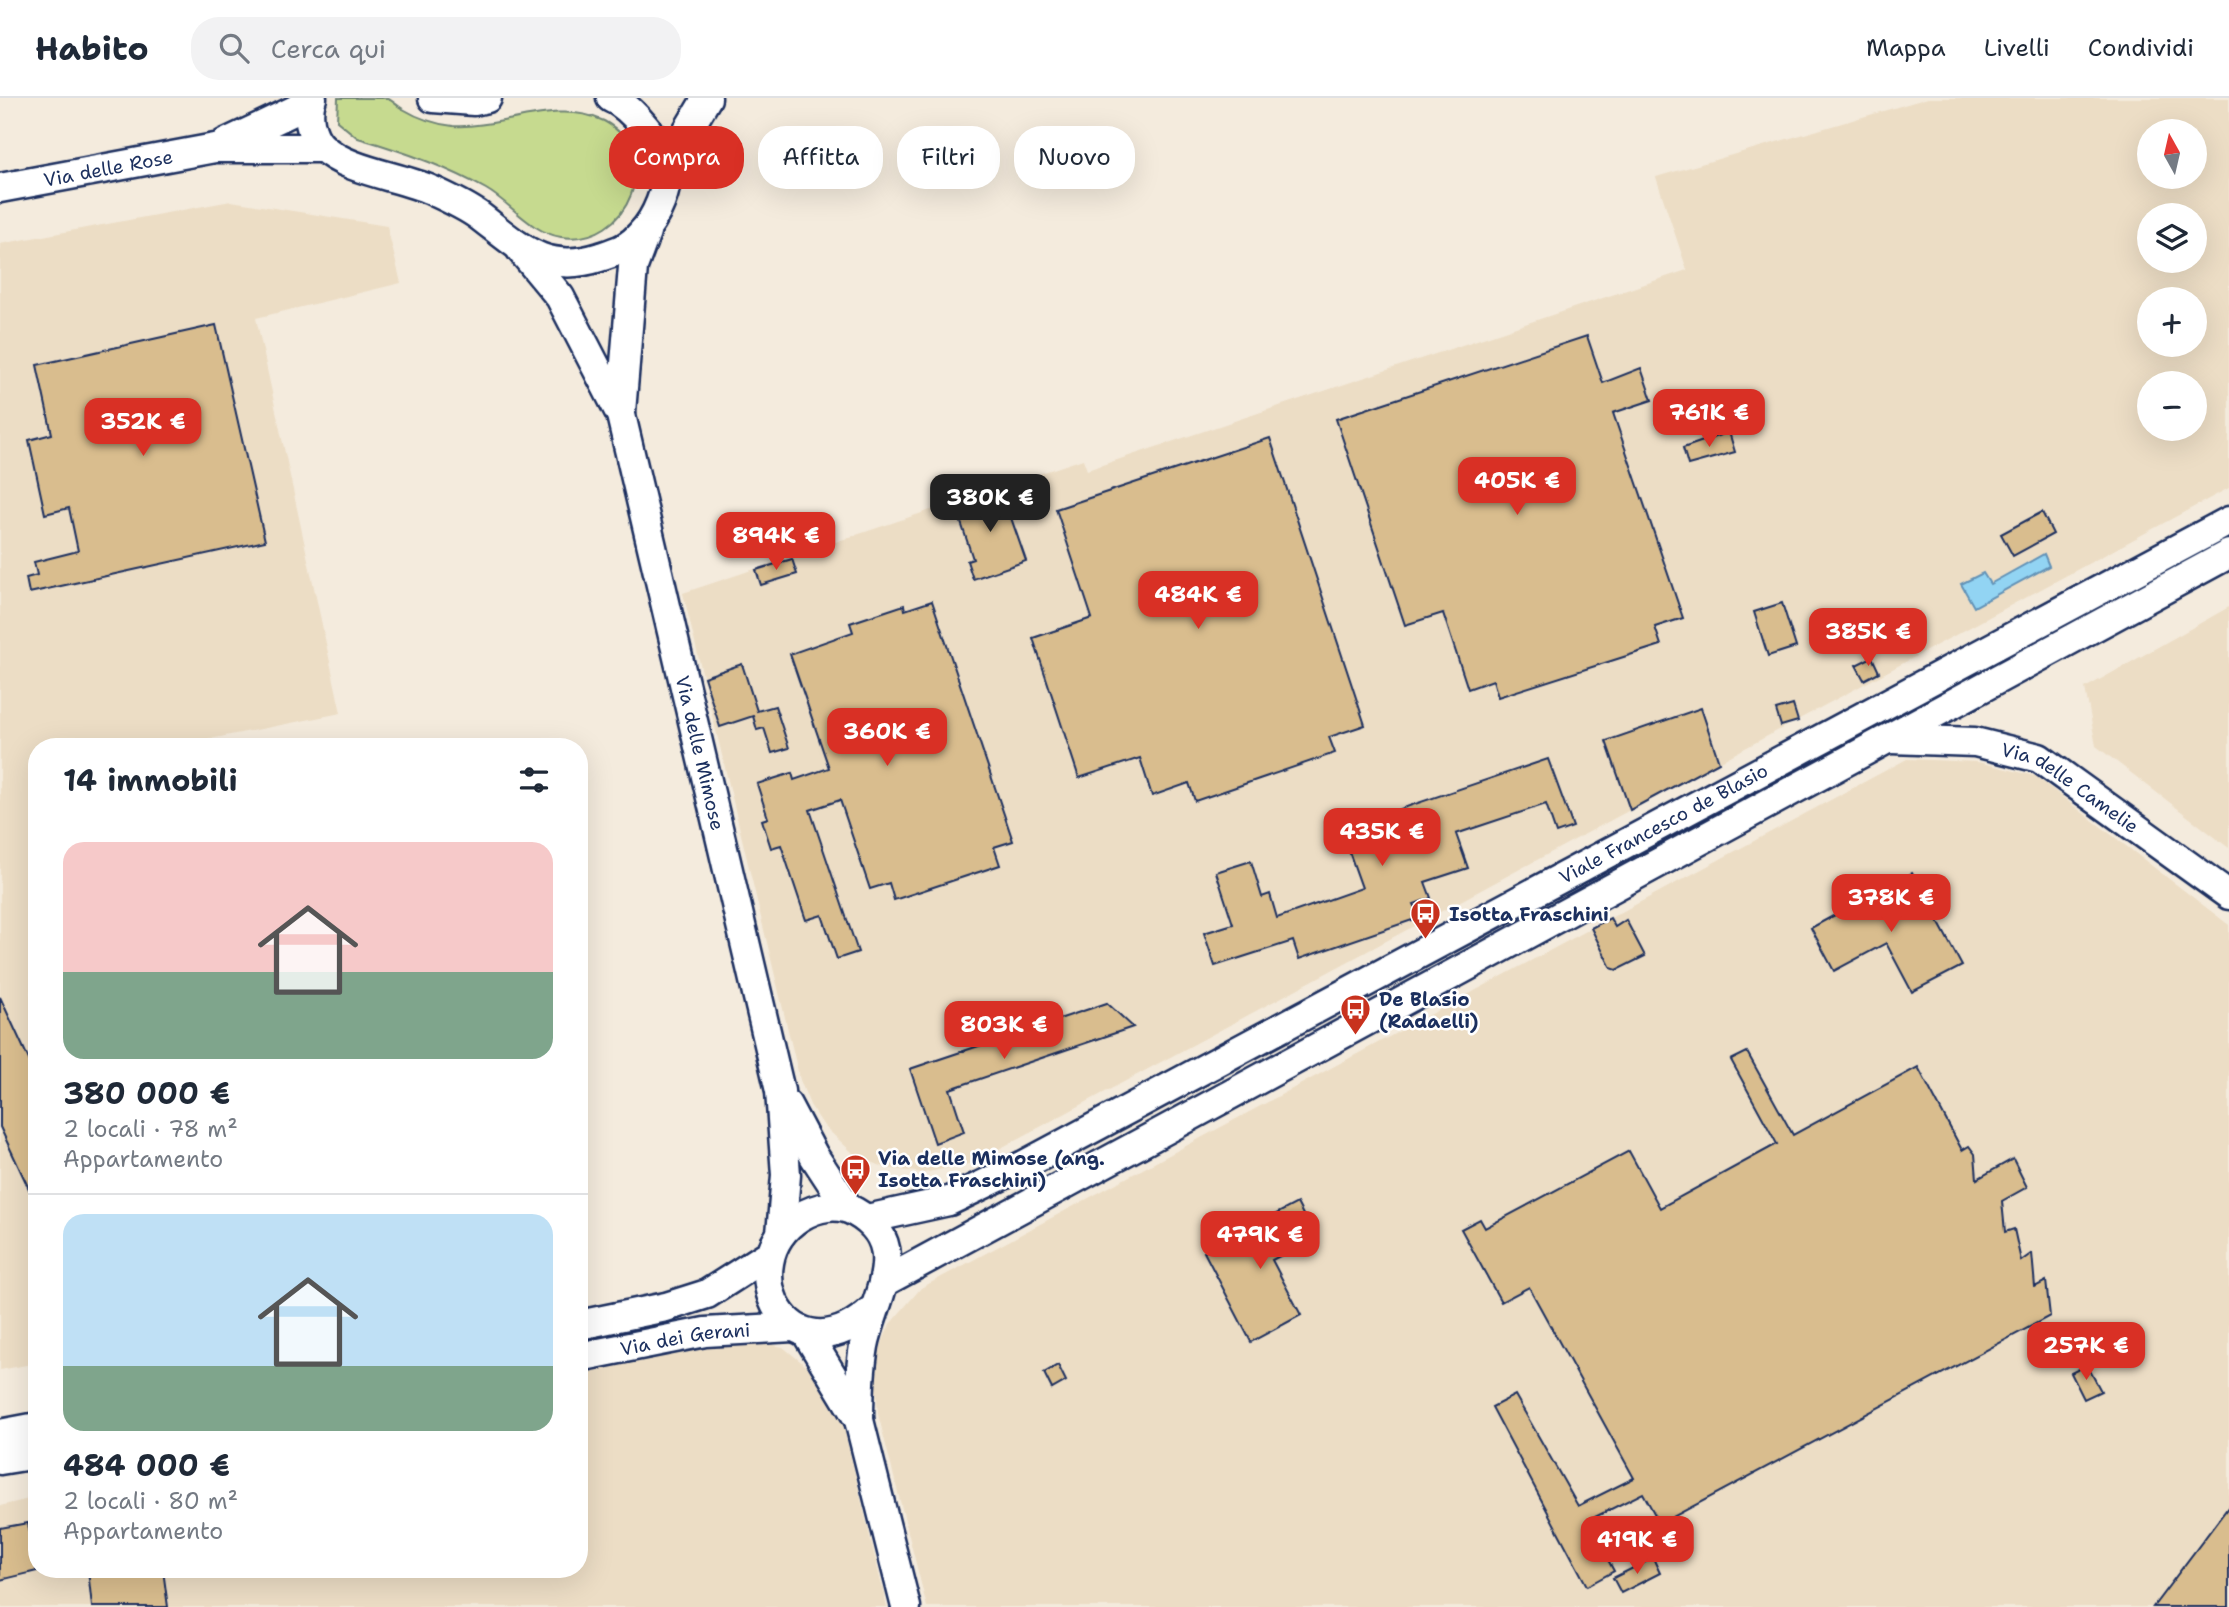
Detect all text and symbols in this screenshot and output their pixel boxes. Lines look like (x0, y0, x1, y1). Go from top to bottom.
search box (191, 17, 681, 80)
text: Habito (35, 26, 149, 71)
icon: search (215, 29, 253, 67)
text: Cerca qui (271, 31, 386, 66)
text: Mappa (1866, 32, 1946, 64)
text: Livelli (1984, 32, 2050, 64)
text: Condividi (2088, 32, 2194, 64)
north arrow (2137, 119, 2207, 189)
map controls (2137, 119, 2207, 441)
chip: Compra (609, 126, 744, 189)
chip: Affitta (758, 126, 883, 189)
chip: Filtri (897, 126, 1000, 189)
chip: Nuovo (1014, 126, 1135, 189)
street label: Via delle Rose (42, 144, 175, 193)
button: layers (2137, 203, 2207, 273)
button: + (2137, 287, 2207, 357)
button: − (2137, 371, 2207, 441)
pin: 761K € (1652, 390, 1766, 449)
text: 761K € (1669, 397, 1749, 427)
pin: 352K € (86, 398, 200, 458)
text: 352K € (100, 406, 186, 436)
pin: 405K € (1460, 458, 1574, 517)
text: 405K € (1474, 465, 1560, 495)
pin: 380K € (933, 474, 1047, 534)
text: 380K € (946, 482, 1034, 512)
pin: 894K € (719, 512, 833, 572)
text: 894K € (732, 520, 820, 550)
pin: 484K € (1141, 572, 1255, 631)
text: 484K € (1154, 579, 1242, 609)
pin: 385K € (1811, 608, 1925, 668)
text: 385K € (1825, 616, 1911, 646)
street label: Via delle Mimose (670, 673, 730, 833)
pin: 360K € (830, 708, 944, 768)
text: 360K € (843, 716, 931, 746)
street label: Via delle Camelie (1999, 737, 2144, 839)
street label: Viale Francesco de Blasio (1555, 758, 1772, 890)
text: 14 immobili (63, 760, 238, 801)
icon: filters (515, 761, 553, 799)
pin: 435K € (1325, 808, 1439, 868)
text: 435K € (1340, 816, 1424, 846)
pin: 378K € (1834, 874, 1948, 934)
text: 378K € (1848, 882, 1934, 912)
icon: home (245, 887, 371, 1013)
bus stop icon: Isotta Fraschini (1409, 897, 1443, 941)
place label: Isotta Fraschini (1449, 902, 1609, 927)
place label: De Blasio (Radaelli) (1379, 987, 1479, 1034)
bus stop icon: De Blasio (Radaelli) (1339, 993, 1373, 1037)
pin: 803K € (947, 1002, 1061, 1061)
text: 803K € (960, 1009, 1048, 1039)
text: 380 000 € (63, 1073, 230, 1114)
text: 2 locali · 78 m² (63, 1114, 238, 1144)
text: Appartamento (63, 1144, 223, 1174)
place label: Via delle Mimose (ang. Isotta Fraschini) (878, 1146, 1105, 1193)
bus stop icon: Via delle Mimose (ang. Isotta Fraschini) (838, 1152, 872, 1196)
pin: 479K € (1203, 1212, 1317, 1271)
text: 479K € (1217, 1219, 1303, 1249)
icon: home (245, 1259, 371, 1385)
street label: Via dei Gerani (618, 1317, 751, 1362)
pin: 257K € (2029, 1322, 2143, 1382)
text: 257K € (2043, 1330, 2129, 1360)
text: 484 000 € (63, 1445, 230, 1486)
text: 2 locali · 80 m² (63, 1486, 238, 1516)
text: Appartamento (63, 1516, 223, 1546)
pin: 419K € (1580, 1516, 1694, 1576)
text: 419K € (1597, 1524, 1677, 1554)

